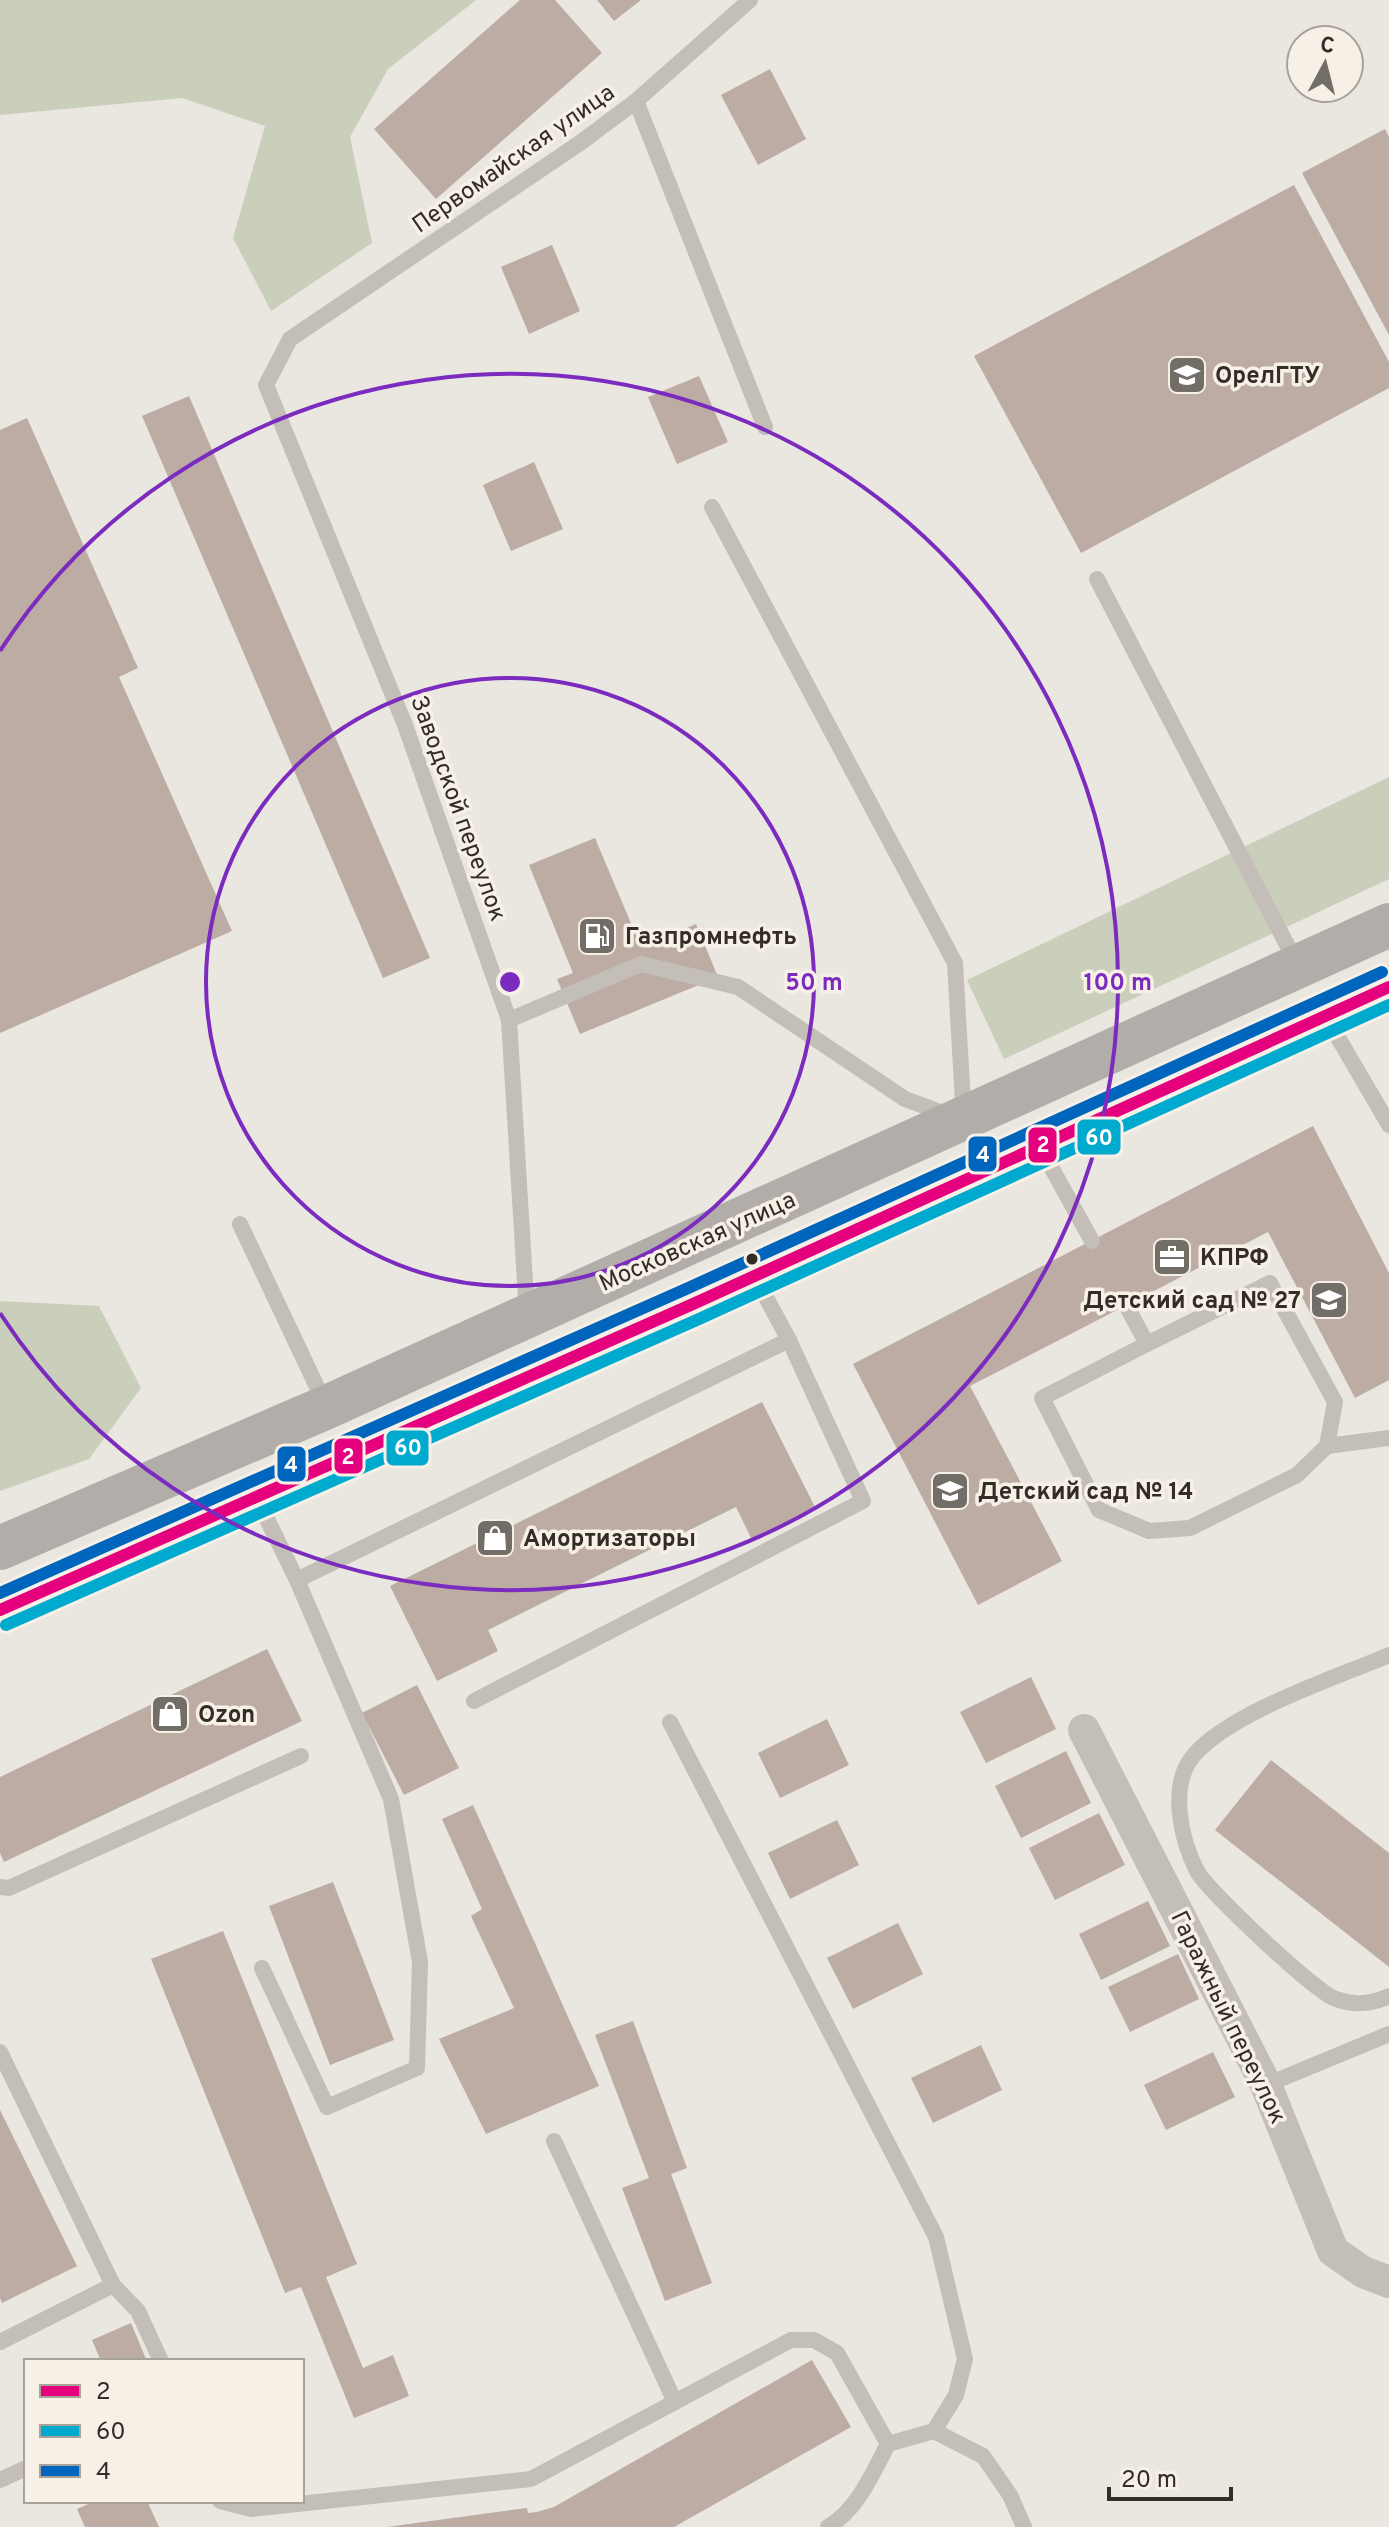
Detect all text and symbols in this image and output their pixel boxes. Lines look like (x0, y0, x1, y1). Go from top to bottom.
north arrow (1285, 24, 1365, 104)
text: С (1319, 32, 1336, 61)
street label: Первомайская улица (407, 78, 621, 241)
school or university icon: ОрелГТУ (1166, 354, 1208, 396)
place label: ОрелГТУ (1215, 362, 1320, 392)
street label: Заводской переулок (402, 692, 512, 926)
fuel station icon: Газпромнефть (576, 915, 618, 957)
place label: Газпромнефть (625, 923, 797, 953)
centre of rings (496, 968, 524, 996)
text: 50 m (785, 969, 843, 999)
text: 100 m (1084, 969, 1152, 999)
line badge: 60 (1076, 1118, 1122, 1156)
line badge: 2 (1027, 1126, 1058, 1164)
text: 60 (1085, 1126, 1113, 1153)
text: 2 (1036, 1133, 1050, 1160)
line badge: 4 (967, 1135, 998, 1173)
text: 4 (976, 1143, 990, 1170)
street label: Московская улица (595, 1186, 801, 1300)
office icon: КПРФ (1151, 1236, 1193, 1278)
place label: КПРФ (1200, 1244, 1269, 1274)
unlabelled marker (744, 1251, 760, 1267)
school or university icon: Детский сад № 27 (1308, 1279, 1350, 1321)
place label: Детский сад № 27 (1083, 1287, 1301, 1317)
line badge: 60 (385, 1429, 430, 1467)
text: 60 (394, 1436, 422, 1463)
line badge: 2 (333, 1437, 364, 1475)
line badge: 4 (276, 1445, 307, 1483)
text: 2 (341, 1445, 355, 1472)
text: 4 (284, 1453, 298, 1480)
school or university icon: Детский сад № 14 (929, 1470, 971, 1512)
place label: Детский сад № 14 (978, 1478, 1193, 1508)
shop icon: Амортизаторы (474, 1517, 516, 1559)
place label: Амортизаторы (523, 1525, 696, 1555)
shop icon: Ozon (149, 1693, 191, 1735)
place label: Ozon (198, 1701, 255, 1731)
street label: Гаражный переулок (1163, 1907, 1292, 2129)
legend (24, 2359, 304, 2503)
text: 2 (96, 2378, 111, 2408)
text: 60 (96, 2418, 126, 2448)
scale bar (1109, 2451, 1231, 2501)
text: 4 (96, 2458, 111, 2488)
text: 20 m (1121, 2466, 1177, 2496)

